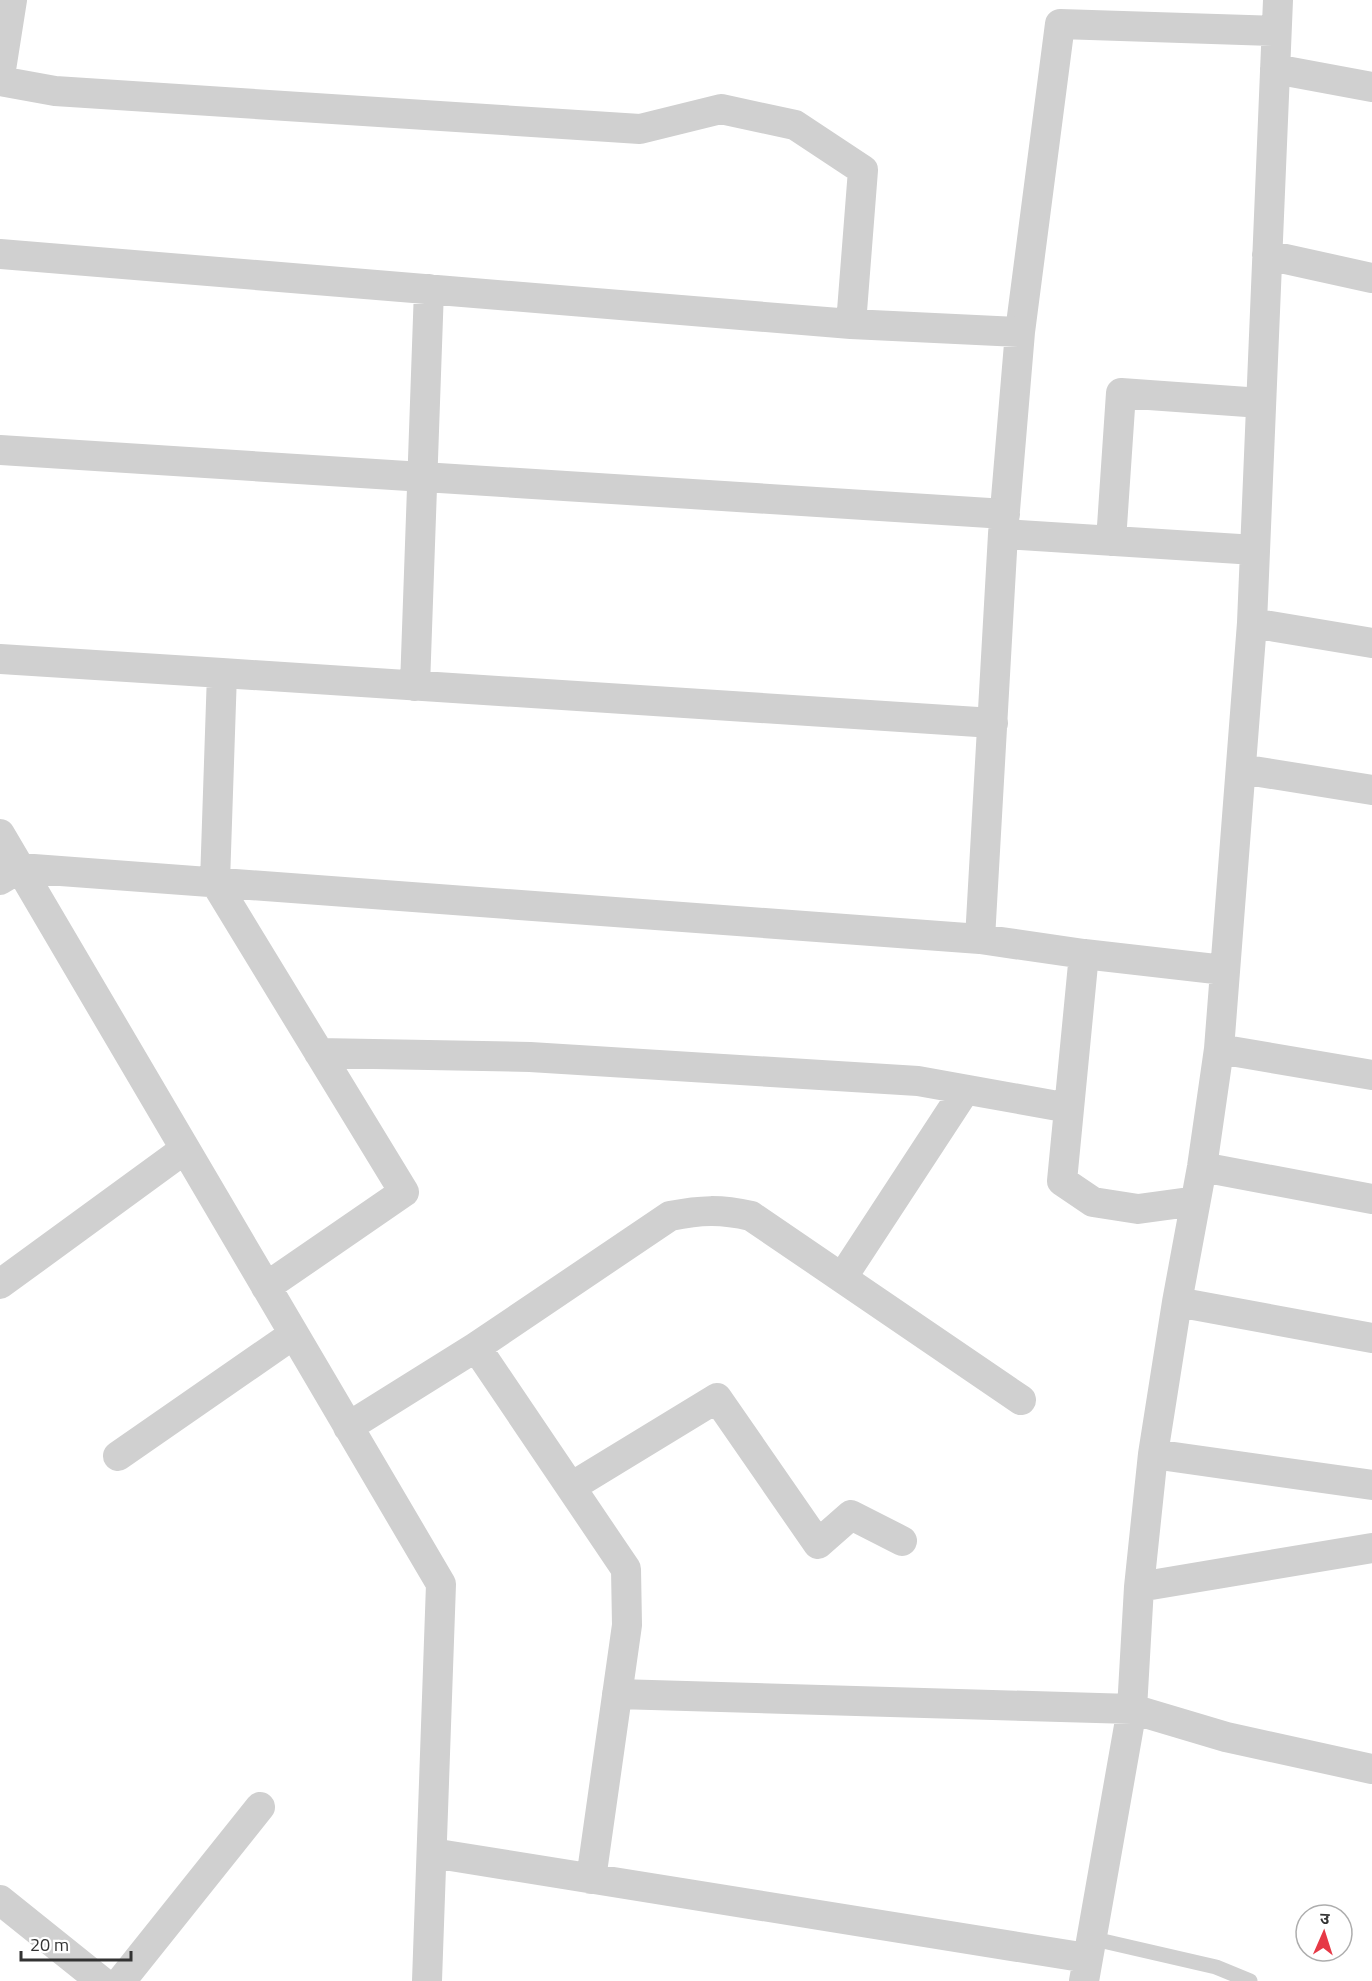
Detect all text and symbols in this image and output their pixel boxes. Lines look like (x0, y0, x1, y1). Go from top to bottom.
north arrow (1294, 1903, 1354, 1963)
text: उ (1319, 1906, 1331, 1930)
scale bar (21, 1924, 130, 1962)
text: 20 m (30, 1931, 69, 1958)

